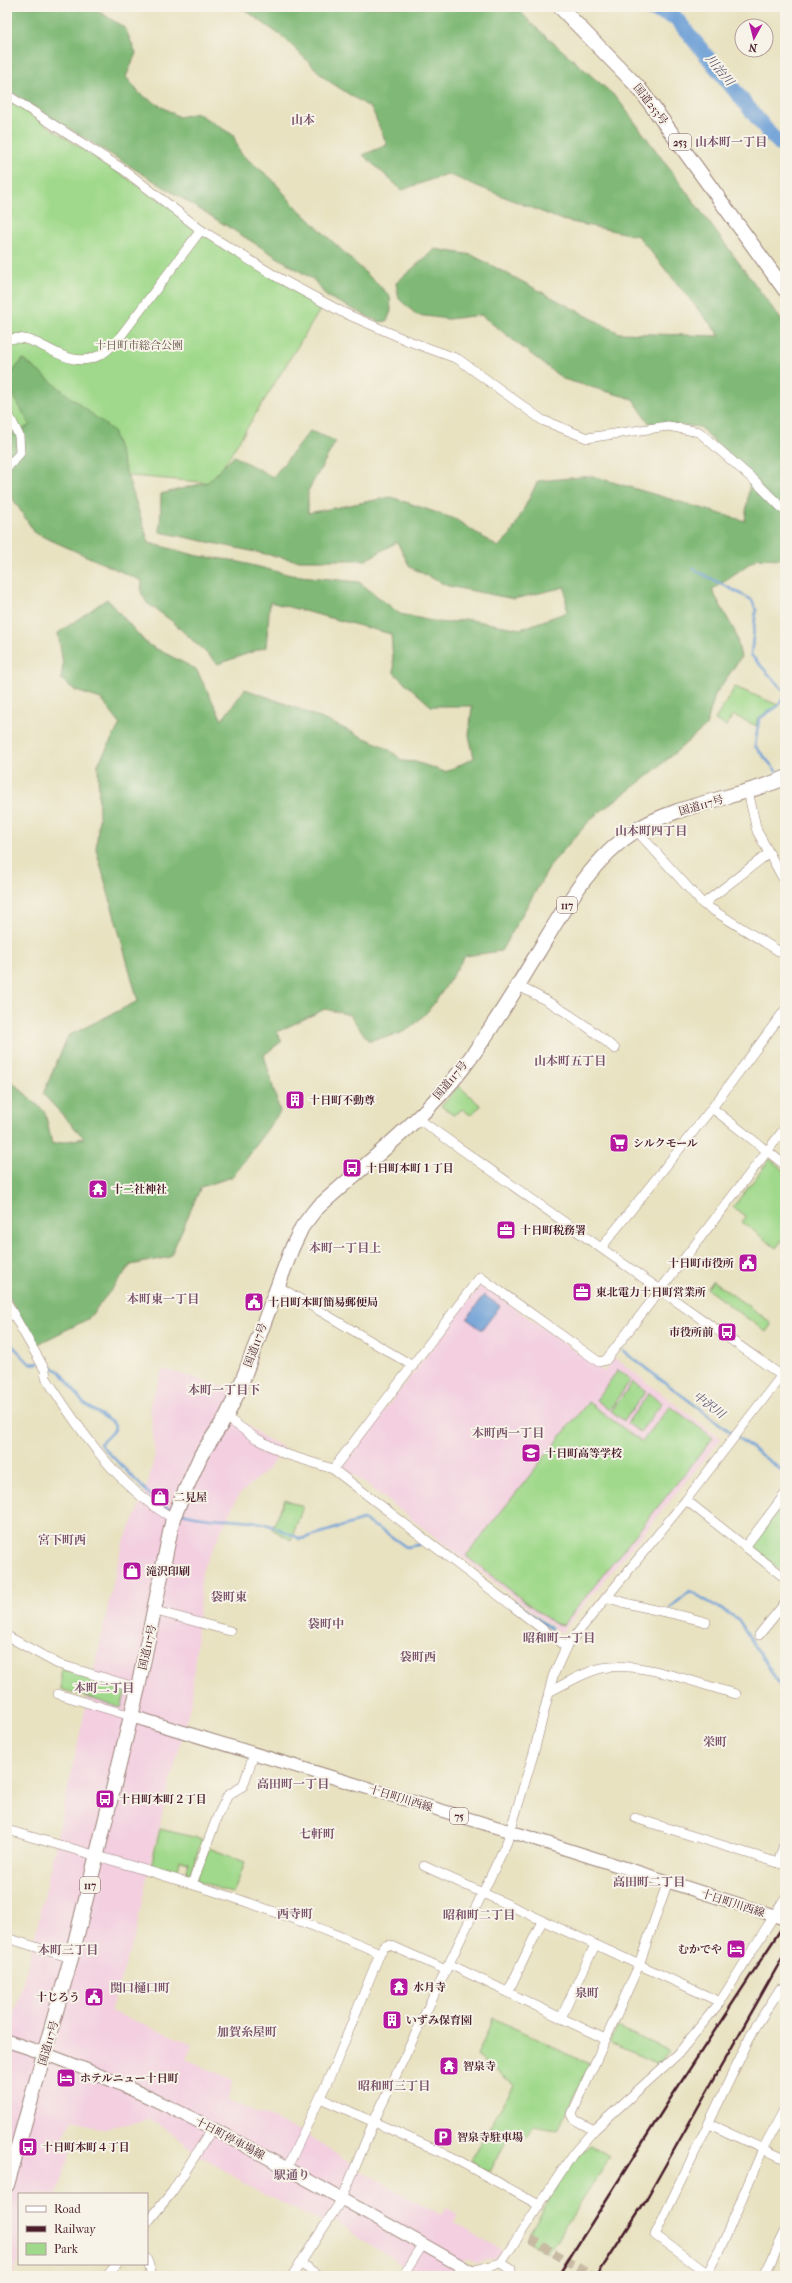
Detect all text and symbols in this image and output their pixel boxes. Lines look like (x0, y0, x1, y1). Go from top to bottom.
north arrow (734, 18, 774, 58)
text: N (747, 40, 758, 54)
water label: 川治川 (703, 52, 738, 90)
street label: 国道253号 (631, 81, 670, 127)
district label: 山本 (291, 113, 315, 127)
road number: 253 (669, 134, 691, 150)
district label: 山本町一丁目 (695, 135, 767, 149)
park label: 十日町市総合公園 (95, 339, 183, 352)
street label: 国道117号 (677, 793, 725, 818)
district label: 山本町四丁目 (615, 824, 687, 838)
road number: 117 (557, 897, 577, 913)
district label: 山本町五丁目 (534, 1054, 606, 1068)
street label: 国道117号 (431, 1058, 470, 1102)
building icon: 十日町不動尊 (284, 1089, 306, 1111)
place label: 十日町不動尊 (309, 1094, 375, 1107)
supermarket icon: シルクモール (608, 1132, 630, 1154)
place label: シルクモール (633, 1137, 698, 1150)
bus stop icon: 十日町本町１丁目 (341, 1157, 363, 1179)
place label: 十日町本町１丁目 (366, 1162, 454, 1175)
temple icon: 十二社神社 (87, 1178, 109, 1200)
place label: 十二社神社 (112, 1183, 167, 1196)
office icon: 十日町税務署 (495, 1219, 517, 1241)
place label: 十日町税務署 (520, 1224, 586, 1237)
district label: 本町一丁目上 (309, 1241, 381, 1255)
public building icon: 十日町市役所 (737, 1252, 759, 1274)
place label: 十日町市役所 (668, 1257, 734, 1270)
office icon: 東北電力十日町営業所 (571, 1281, 593, 1303)
place label: 東北電力十日町営業所 (596, 1286, 706, 1299)
public building icon: 十日町本町簡易郵便局 (243, 1291, 265, 1313)
district label: 本町東一丁目 (127, 1292, 199, 1306)
place label: 十日町本町簡易郵便局 (268, 1296, 378, 1309)
street label: 国道117号 (241, 1321, 269, 1369)
bus stop icon: 市役所前 (716, 1321, 738, 1343)
place label: 市役所前 (669, 1326, 714, 1339)
district label: 本町一丁目下 (188, 1383, 260, 1397)
water label: 中沢川 (690, 1389, 729, 1423)
district label: 本町西一丁目 (472, 1426, 544, 1440)
school or university icon: 十日町高等学校 (520, 1442, 542, 1464)
place label: 十日町高等学校 (545, 1447, 622, 1460)
shop icon: 二見屋 (149, 1486, 171, 1508)
place label: 二見屋 (174, 1491, 207, 1504)
district label: 宮下町西 (38, 1533, 86, 1547)
shop icon: 滝沢印刷 (121, 1560, 143, 1582)
place label: 滝沢印刷 (146, 1565, 190, 1578)
district label: 袋町東 (211, 1590, 247, 1604)
district label: 袋町中 (308, 1617, 344, 1631)
street label: 国道117号 (136, 1623, 159, 1671)
district label: 昭和町一丁目 (523, 1631, 595, 1645)
district label: 袋町西 (400, 1650, 436, 1664)
district label: 本町二丁目 (74, 1681, 134, 1695)
district label: 栄町 (703, 1735, 727, 1749)
district label: 高田町一丁目 (257, 1777, 329, 1791)
street label: 十日町川西線 (367, 1783, 434, 1814)
bus stop icon: 十日町本町２丁目 (94, 1788, 116, 1810)
place label: 十日町本町２丁目 (119, 1793, 207, 1806)
road number: 75 (450, 1808, 468, 1824)
district label: 七軒町 (299, 1827, 335, 1841)
district label: 高田町二丁目 (613, 1875, 685, 1889)
road number: 117 (80, 1877, 100, 1893)
street label: 十日町川西線 (699, 1887, 766, 1920)
district label: 西寺町 (277, 1907, 313, 1921)
district label: 昭和町二丁目 (443, 1908, 515, 1922)
hotel icon: むかでや (725, 1938, 747, 1960)
district label: 本町三丁目 (38, 1943, 98, 1957)
place label: むかでや (678, 1943, 722, 1956)
temple icon: 水月寺 (388, 1976, 410, 1998)
district label: 関口樋口町 (110, 1981, 170, 1995)
place label: 水月寺 (413, 1981, 446, 1994)
public building icon: 十じろう (83, 1986, 105, 2008)
district label: 泉町 (575, 1986, 599, 2000)
place label: 十じろう (36, 1991, 80, 2004)
building icon: いずみ保育園 (381, 2009, 403, 2031)
place label: いずみ保育園 (406, 2014, 472, 2027)
street label: 国道117号 (36, 2019, 61, 2067)
district label: 加賀糸屋町 (217, 2025, 277, 2039)
temple icon: 智泉寺 (438, 2055, 460, 2077)
place label: 智泉寺 (463, 2060, 496, 2073)
hotel icon: ホテルニュー十日町 (55, 2067, 77, 2089)
place label: ホテルニュー十日町 (80, 2072, 178, 2085)
district label: 昭和町三丁目 (358, 2079, 430, 2093)
street label: 十日町停車場線 (193, 2115, 267, 2162)
parking icon: 智泉寺駐車場 (432, 2126, 454, 2148)
place label: 智泉寺駐車場 (457, 2131, 523, 2144)
bus stop icon: 十日町本町４丁目 (17, 2136, 39, 2158)
place label: 十日町本町４丁目 (42, 2141, 130, 2154)
district label: 駅通り (274, 2168, 310, 2182)
legend (18, 2193, 148, 2265)
text: Road (54, 2202, 81, 2216)
text: Railway (54, 2222, 96, 2236)
text: Park (54, 2242, 79, 2256)

